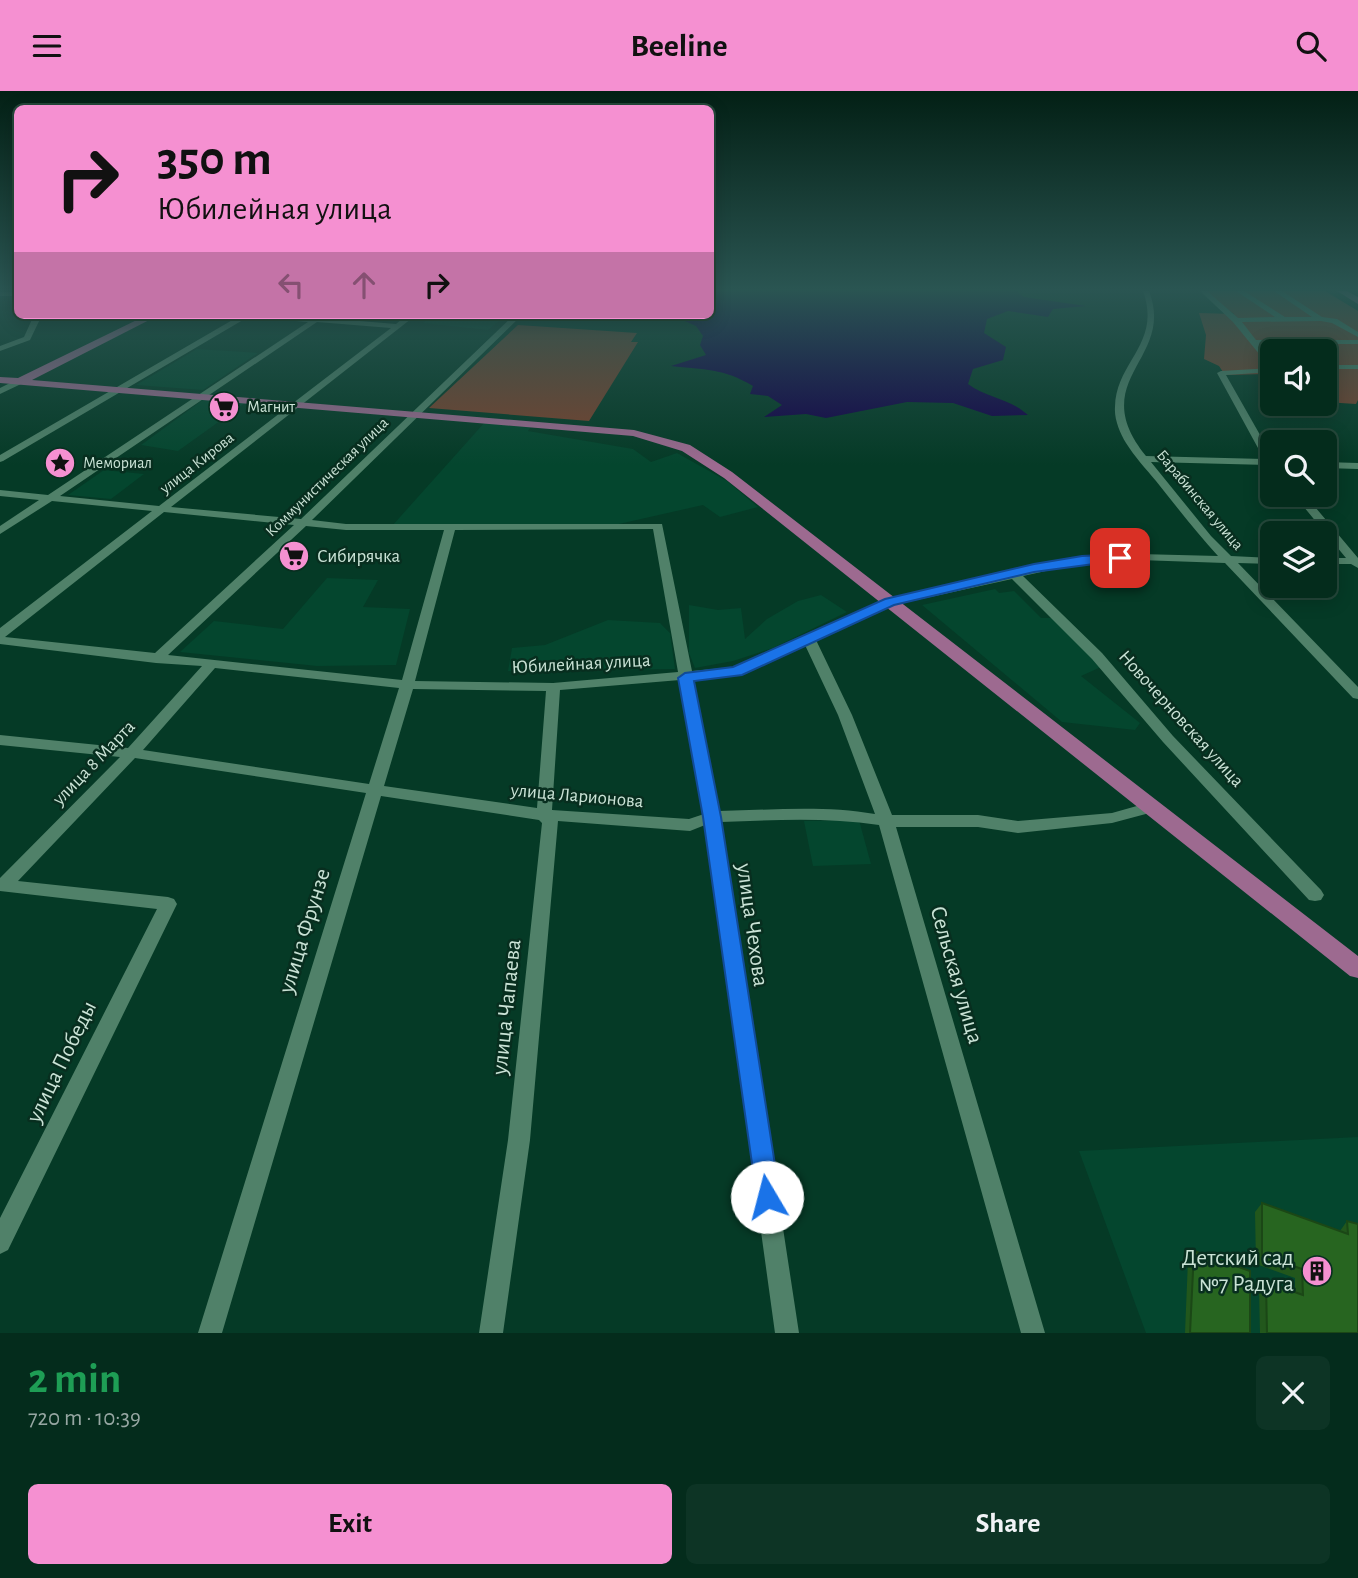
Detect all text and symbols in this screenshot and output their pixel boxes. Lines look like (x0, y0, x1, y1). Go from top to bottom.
icon: menu (28, 27, 66, 65)
icon: search (1292, 27, 1330, 65)
text: Beeline (630, 30, 728, 62)
icon: right (42, 133, 133, 224)
text: 350 m (157, 135, 272, 184)
text: Юбилейная улица (157, 193, 392, 225)
icon: left (272, 266, 310, 304)
icon: ahead (345, 266, 383, 304)
icon: right (418, 266, 456, 304)
map controls (1260, 339, 1337, 598)
button: sound (1260, 339, 1337, 416)
supermarket icon: Магнит (207, 390, 241, 424)
place label: Магнит (247, 399, 295, 415)
street label: Коммунистическая улица (263, 414, 392, 540)
street label: улица Кирова (156, 429, 238, 498)
button: search (1260, 430, 1337, 507)
place icon: Мемориал (43, 446, 77, 480)
street label: Барабинская улица (1153, 447, 1246, 554)
place label: Мемориал (83, 455, 152, 471)
button: layers (1260, 521, 1337, 598)
pin (1090, 528, 1150, 588)
supermarket icon: Сибирячка (277, 539, 311, 573)
icon: arrive (1101, 539, 1139, 577)
place label: Сибирячка (317, 547, 400, 566)
street label: Новочерновская улица (1115, 647, 1247, 791)
street label: Юбилейная улица (511, 651, 651, 677)
street label: улица 8 Марта (48, 717, 139, 810)
street label: улица Ларионова (509, 781, 644, 811)
street label: улица Чехова (732, 861, 772, 988)
street label: улица Фрунзе (275, 866, 335, 997)
street label: Сельская улица (925, 904, 987, 1046)
street label: улица Чапаева (488, 938, 526, 1077)
street label: улица Победы (22, 998, 101, 1127)
position arrow (730, 1160, 804, 1234)
place label: Детский сад №7 Радуга (1182, 1247, 1294, 1296)
building icon: Детский сад №7 Радуга (1300, 1254, 1334, 1288)
button: close (1256, 1356, 1330, 1430)
text: 2 min (28, 1358, 121, 1400)
text: 720 m · 10:39 (28, 1407, 141, 1430)
button: Exit (28, 1484, 672, 1564)
button: Share (686, 1484, 1330, 1564)

